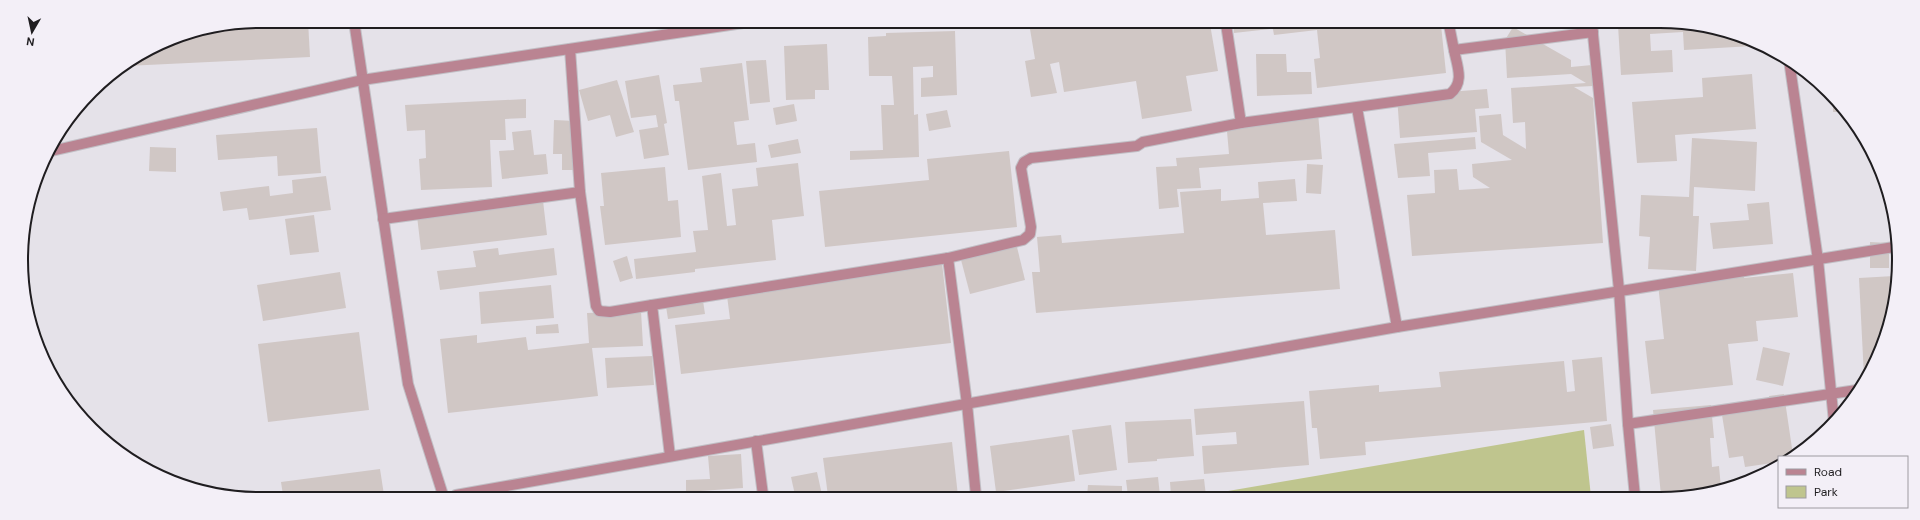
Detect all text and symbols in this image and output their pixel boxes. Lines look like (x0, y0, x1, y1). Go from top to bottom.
north arrow (12, 12, 52, 52)
text: N (25, 34, 35, 49)
legend (1778, 456, 1908, 508)
text: Road (1814, 464, 1842, 480)
text: Park (1814, 484, 1838, 500)

